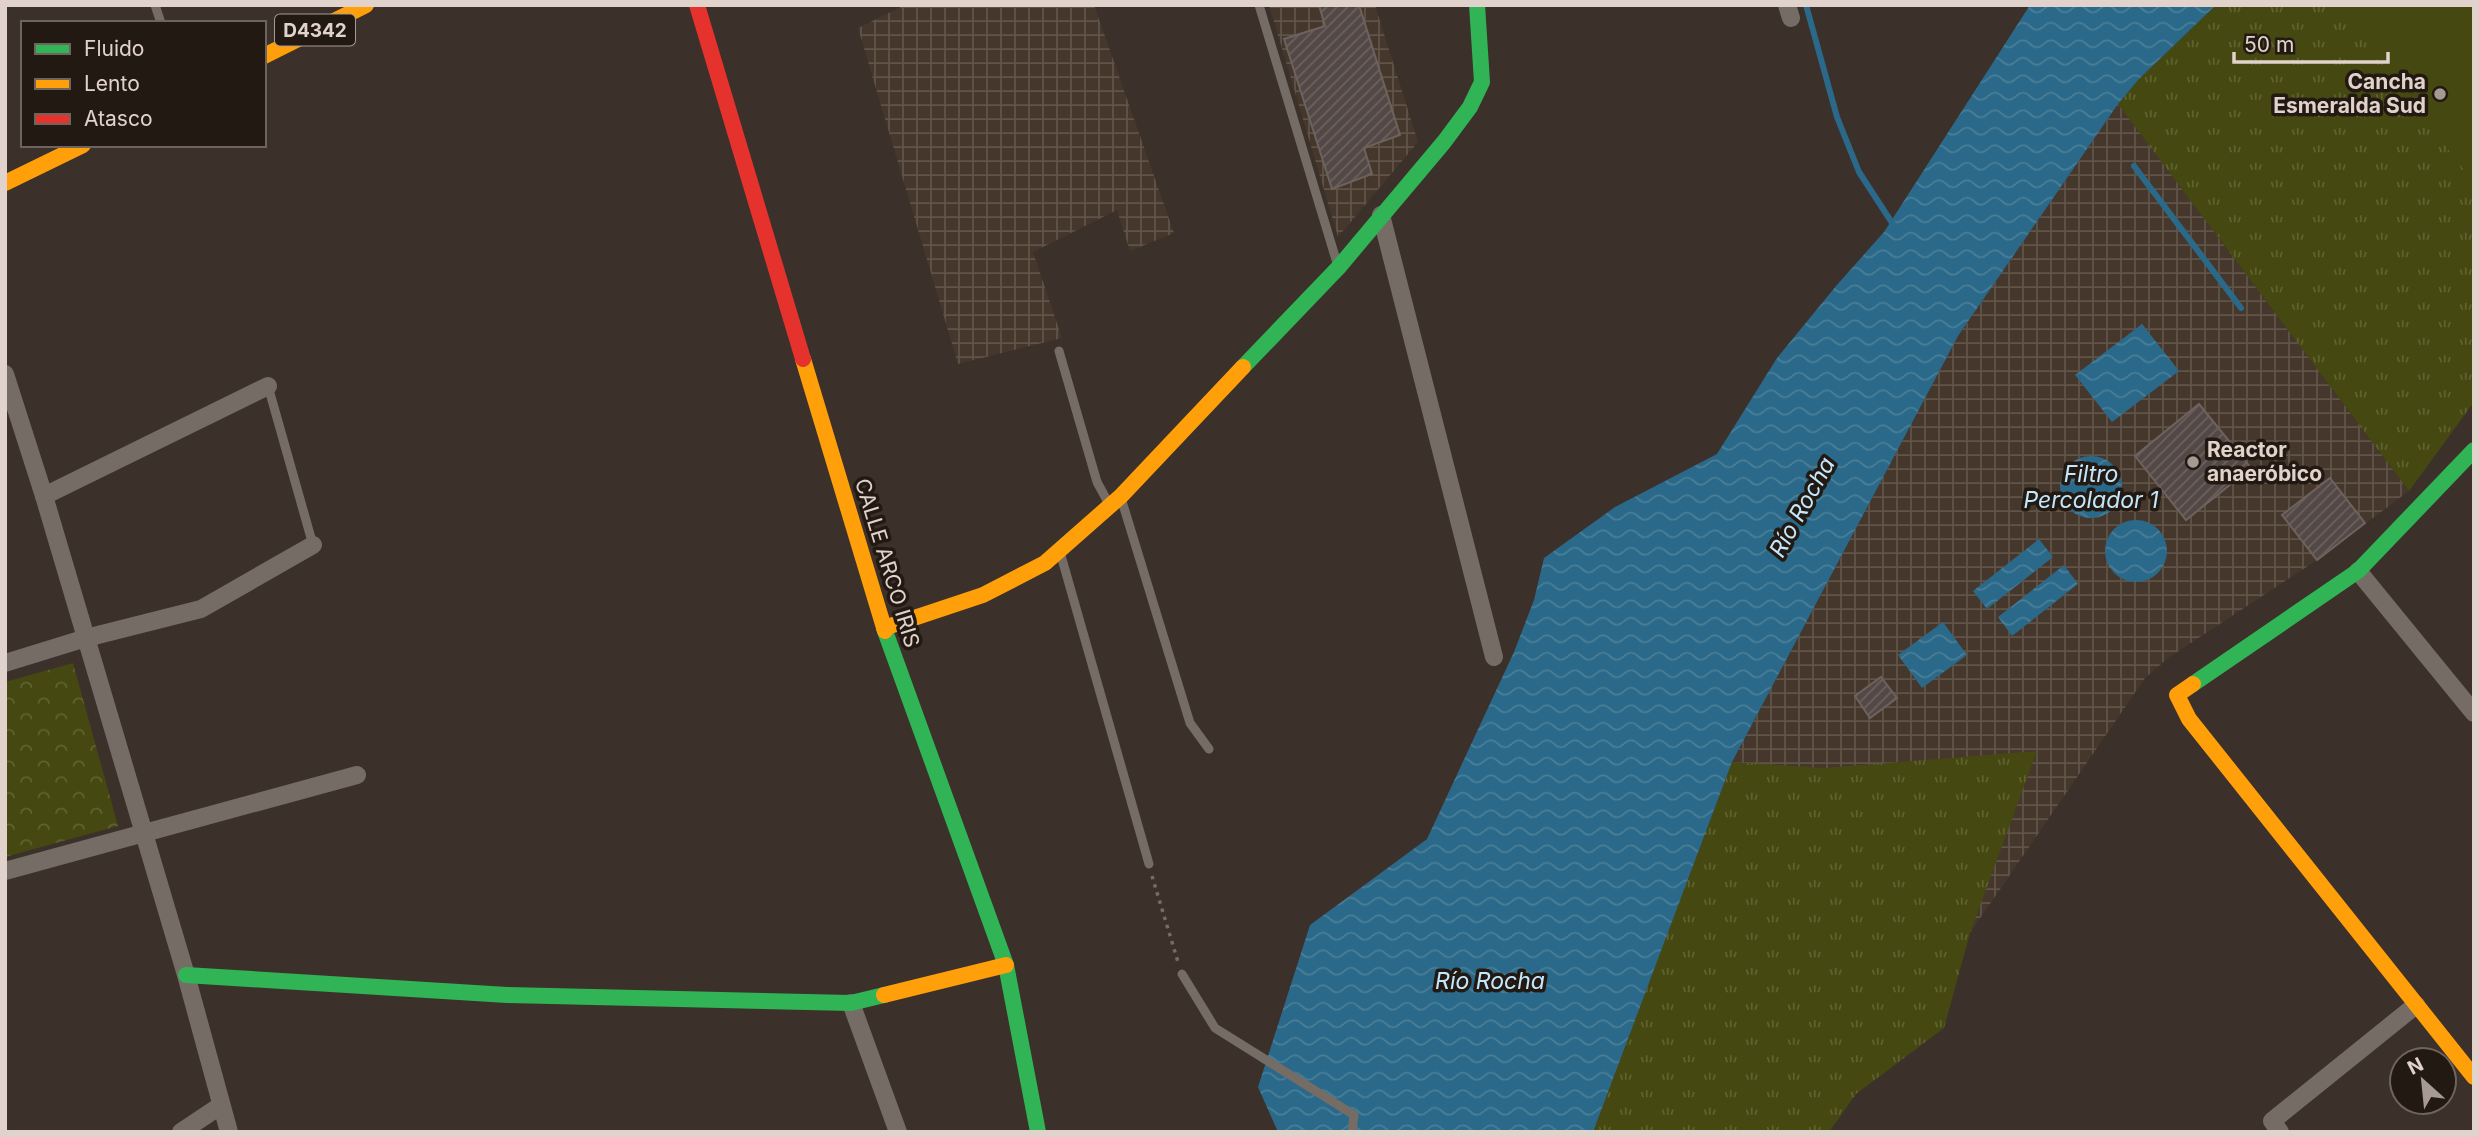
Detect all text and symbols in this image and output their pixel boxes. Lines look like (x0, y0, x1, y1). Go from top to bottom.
road number: D4342 (275, 14, 355, 46)
legend (21, 21, 266, 147)
scale bar (2234, 21, 2388, 65)
text: 50 m (2244, 32, 2294, 57)
text: Fluido (84, 36, 144, 61)
place label: Cancha Esmeralda Sud (2273, 69, 2426, 118)
text: Lento (84, 71, 140, 96)
marker: Cancha Esmeralda Sud (2432, 86, 2448, 102)
text: Atasco (84, 106, 153, 131)
place label: Reactor anaeróbico (2207, 437, 2322, 486)
water label: Río Rocha (1763, 452, 1841, 562)
marker: Reactor anaeróbico (2185, 454, 2201, 470)
water label: Filtro Percolador 1 (2023, 460, 2159, 514)
street label: CALLE ARCO IRIS (850, 475, 925, 650)
water label: Río Rocha (1435, 967, 1545, 995)
north arrow (2388, 1046, 2458, 1116)
text: N (2404, 1053, 2427, 1080)

